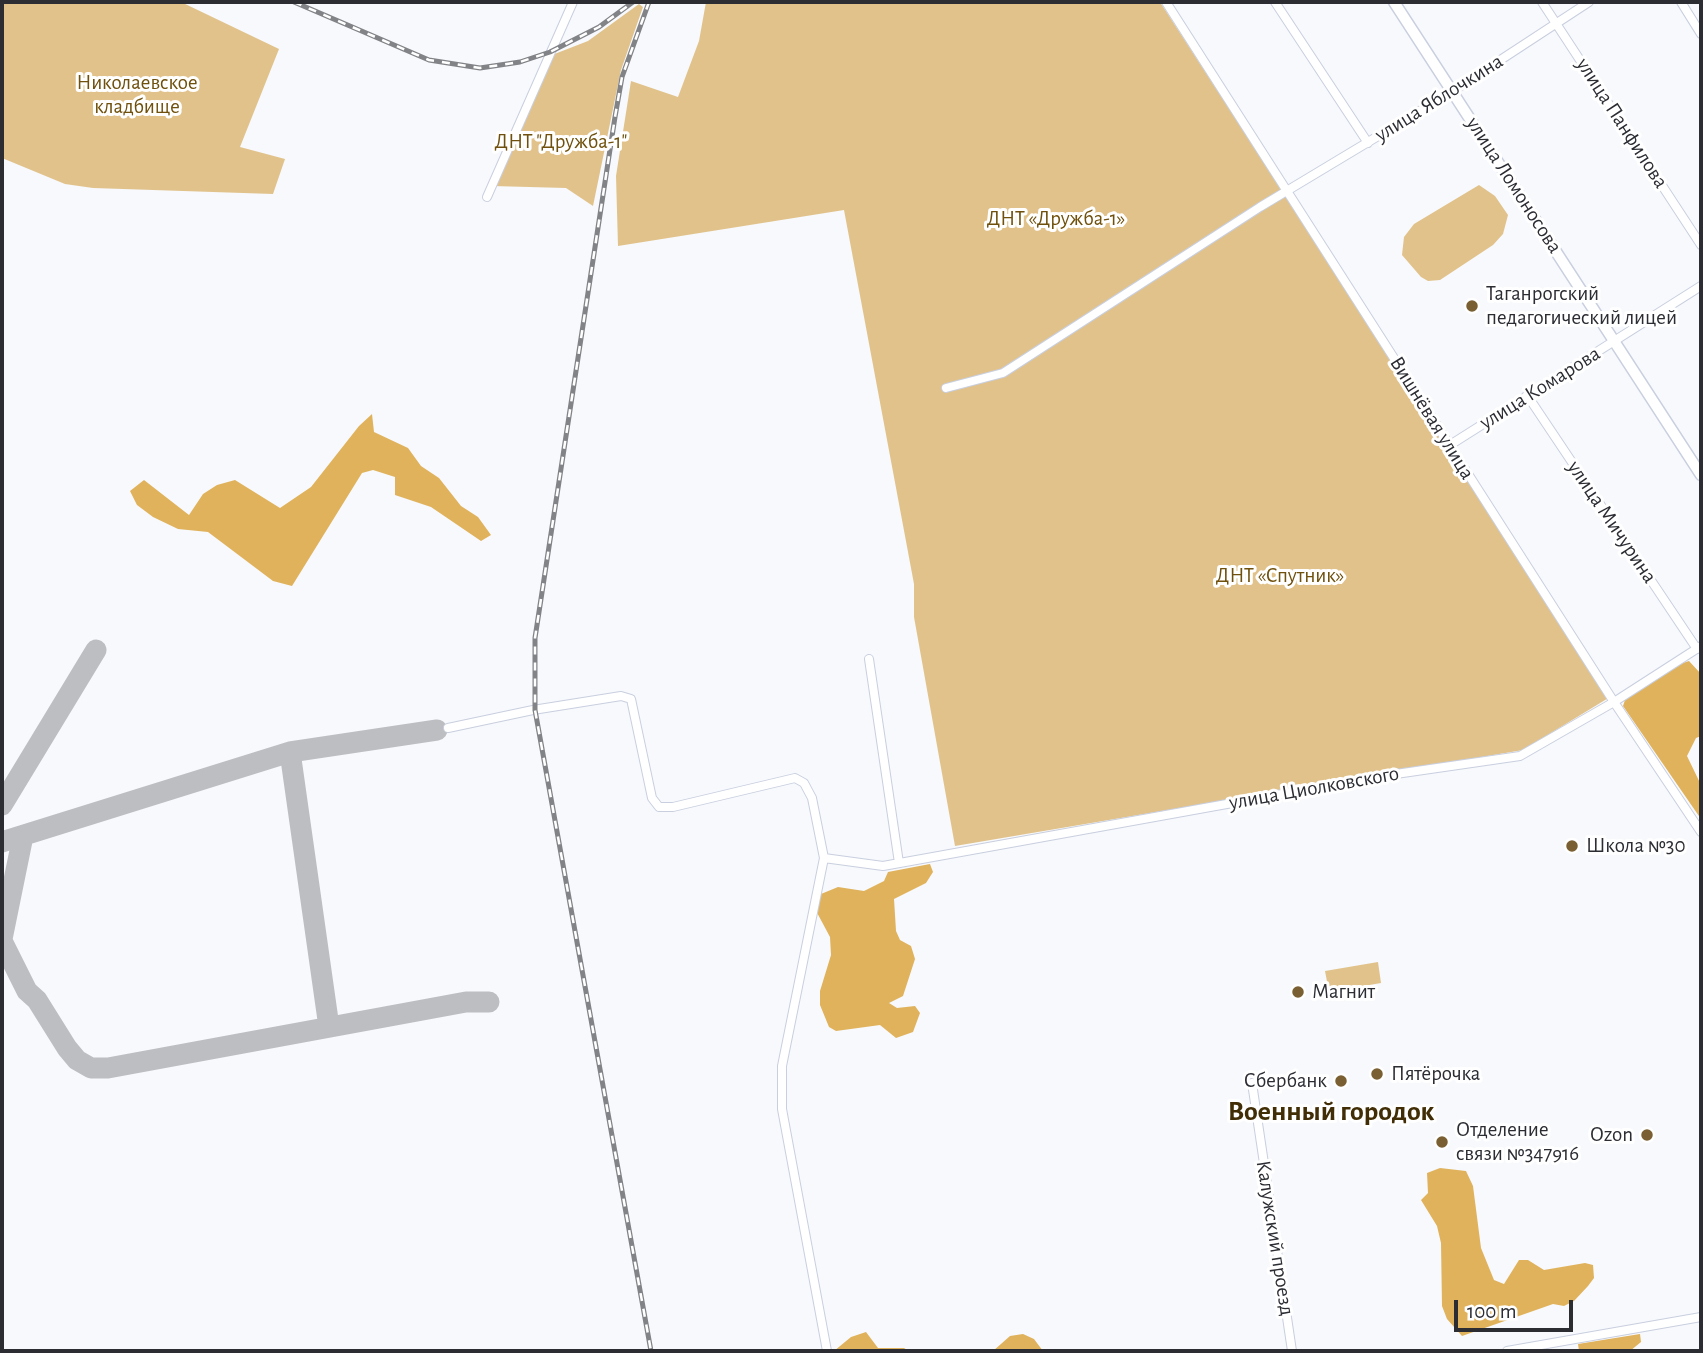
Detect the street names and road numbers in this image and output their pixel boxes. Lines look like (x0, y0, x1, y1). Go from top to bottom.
street label: улица Яблочкина (1370, 49, 1508, 147)
street label: улица Панфилова (1571, 53, 1673, 193)
street label: улица Ломоносова (1461, 112, 1567, 258)
street label: улица Комарова (1475, 341, 1605, 435)
street label: Вишнёвая улица (1384, 352, 1480, 484)
street label: улица Мичурина (1562, 456, 1662, 588)
street label: улица Циолковского (1227, 761, 1401, 815)
street label: Калужский проезд (1250, 1158, 1300, 1318)

